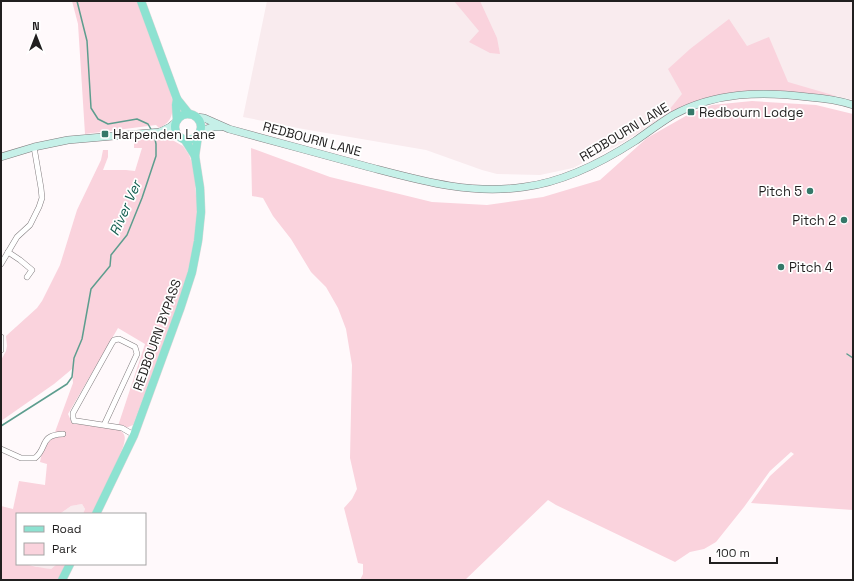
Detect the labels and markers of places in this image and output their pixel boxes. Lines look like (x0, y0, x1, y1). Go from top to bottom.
place label: Redbourn Lodge (699, 104, 803, 121)
marker: Redbourn Lodge (686, 107, 696, 117)
place label: Harpenden Lane (113, 126, 216, 143)
marker: Harpenden Lane (100, 129, 110, 139)
place label: Pitch 5 (758, 183, 802, 200)
marker: Pitch 5 (805, 186, 815, 196)
place label: Pitch 2 (792, 212, 836, 229)
marker: Pitch 2 (839, 215, 849, 225)
place label: Pitch 4 (789, 259, 833, 276)
marker: Pitch 4 (776, 262, 786, 272)

